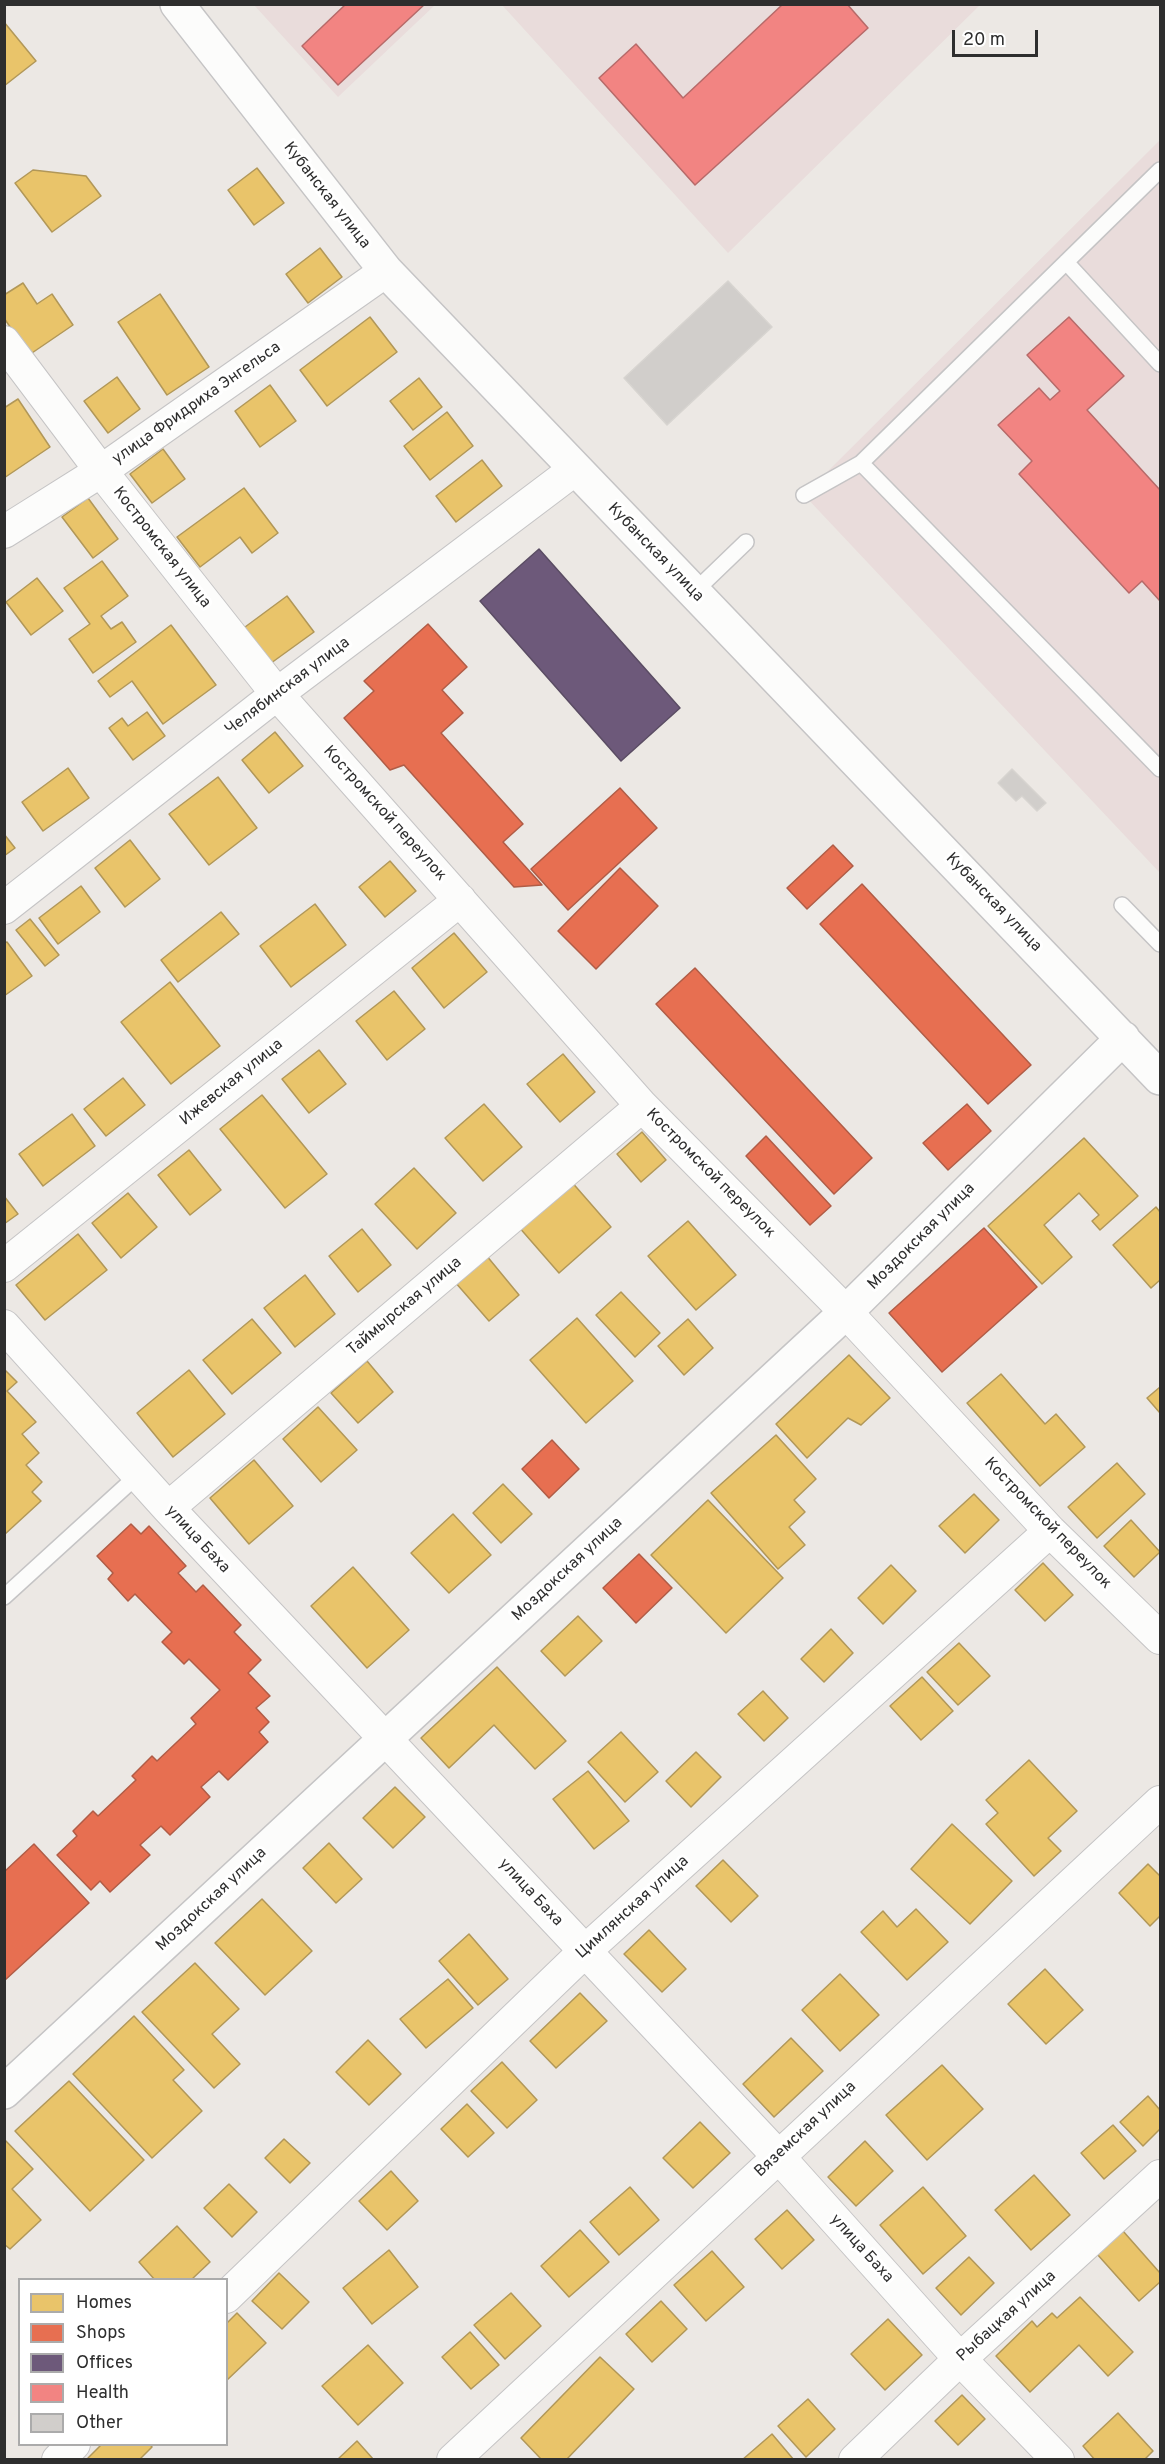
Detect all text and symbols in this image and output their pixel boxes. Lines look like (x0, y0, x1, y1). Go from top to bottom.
scale bar (955, 18, 1040, 56)
text: 20 m (963, 29, 1005, 52)
street label: Кубанская улица (278, 139, 374, 253)
street label: улица Фридриха Энгельса (109, 339, 285, 469)
street label: Костромская улица (108, 484, 214, 612)
street label: Кубанская улица (603, 500, 707, 606)
street label: Челябинская улица (222, 634, 354, 740)
street label: Костромской переулок (318, 743, 450, 885)
street label: Кубанская улица (941, 850, 1045, 956)
street label: Ижевская улица (177, 1036, 287, 1130)
street label: Костромской переулок (641, 1105, 779, 1243)
street label: Моздокская улица (864, 1179, 980, 1295)
street label: Таймырская улица (344, 1254, 466, 1360)
street label: Костромской переулок (979, 1454, 1115, 1594)
street label: улица Баха (161, 1502, 233, 1578)
street label: Моздокская улица (509, 1514, 627, 1626)
street label: Моздокская улица (153, 1844, 271, 1956)
street label: Цимлянская улица (573, 1852, 693, 1964)
street label: улица Баха (494, 1855, 566, 1931)
street label: Вяземская улица (751, 2078, 861, 2182)
street label: улица Баха (825, 2211, 897, 2287)
street label: Рыбацкая улица (953, 2267, 1061, 2367)
legend (18, 2278, 228, 2446)
text: Homes (76, 2292, 132, 2315)
text: Shops (76, 2322, 126, 2345)
text: Offices (76, 2352, 133, 2375)
text: Health (76, 2382, 129, 2405)
text: Other (76, 2412, 123, 2435)

